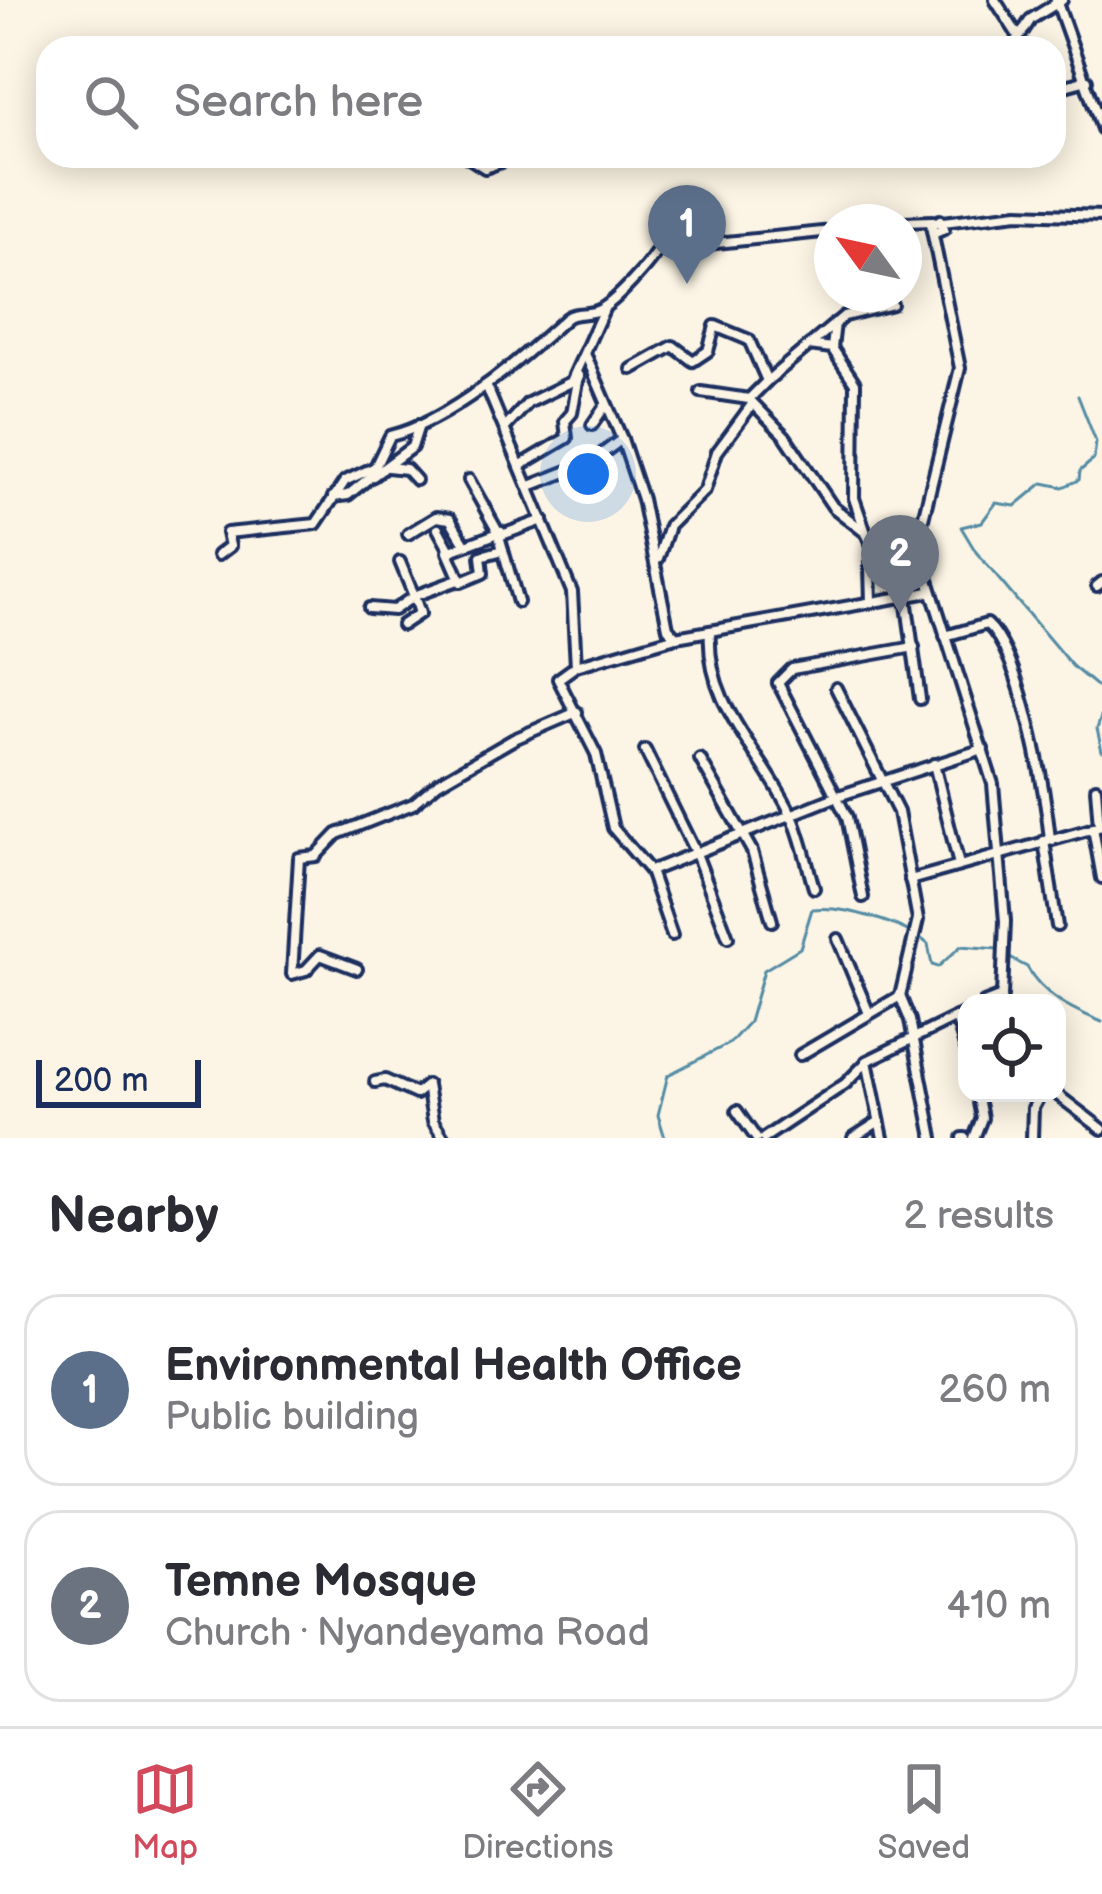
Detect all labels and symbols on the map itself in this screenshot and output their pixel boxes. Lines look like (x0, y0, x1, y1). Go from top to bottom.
pin: 1 (648, 185, 726, 284)
north arrow (814, 204, 922, 312)
your location (558, 444, 618, 504)
pin: 2 (861, 515, 939, 614)
scale bar (36, 1054, 201, 1107)

